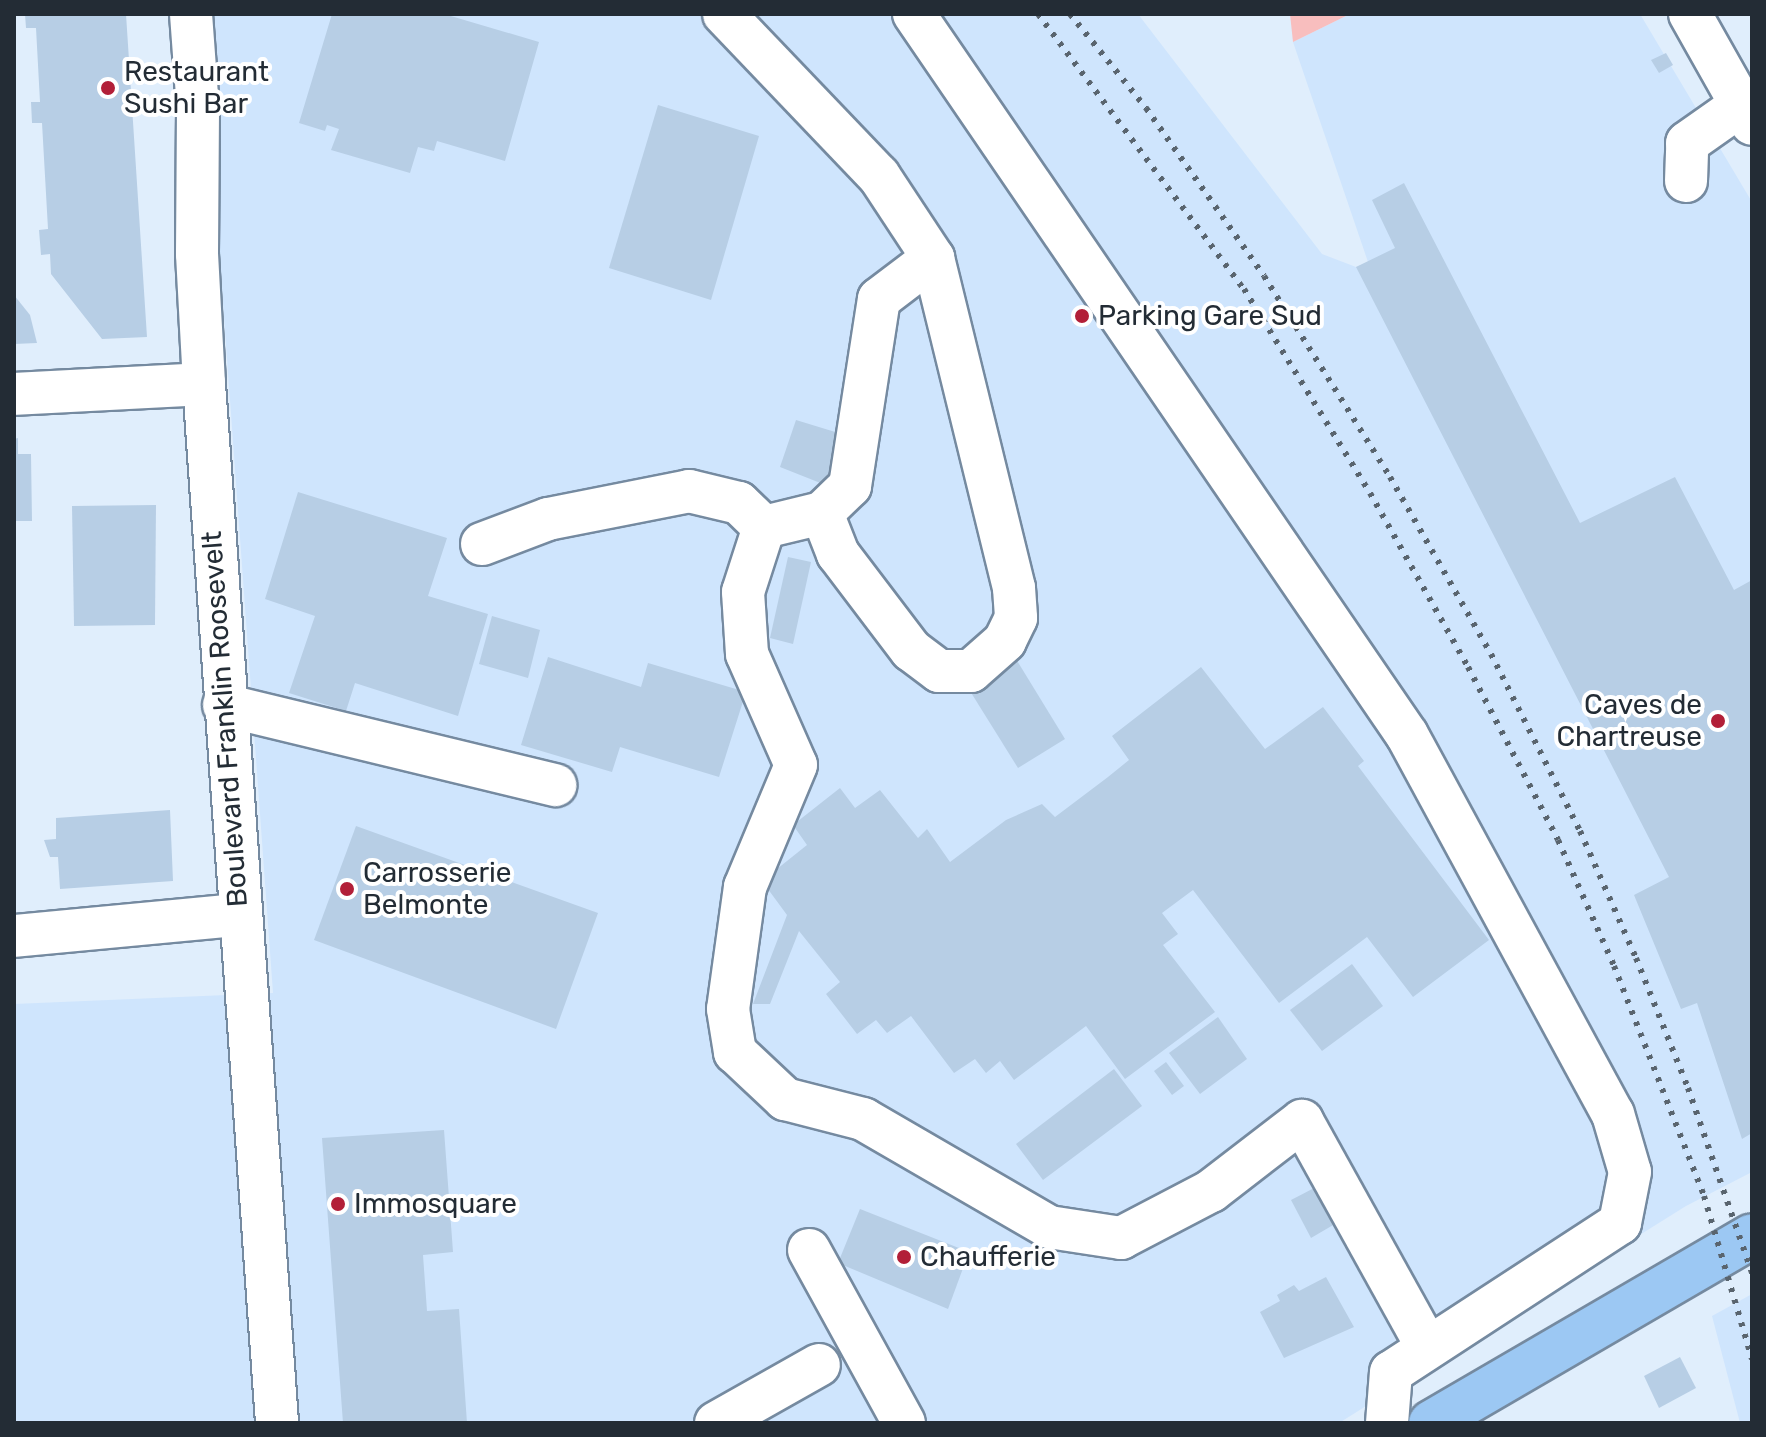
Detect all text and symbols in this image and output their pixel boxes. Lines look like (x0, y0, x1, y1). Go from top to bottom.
place label: Restaurant Sushi Bar (124, 55, 269, 121)
marker: Restaurant Sushi Bar (99, 79, 117, 97)
place label: Parking Gare Sud (1098, 299, 1322, 333)
marker: Parking Gare Sud (1073, 307, 1091, 325)
street label: Boulevard Franklin Roosevelt (195, 530, 255, 908)
place label: Caves de Chartreuse (1556, 688, 1702, 754)
marker: Caves de Chartreuse (1709, 712, 1727, 730)
place label: Carrosserie Belmonte (363, 856, 512, 922)
marker: Carrosserie Belmonte (338, 880, 356, 898)
place label: Immosquare (354, 1187, 517, 1221)
marker: Immosquare (329, 1195, 347, 1213)
place label: Chaufferie (920, 1240, 1056, 1274)
marker: Chaufferie (895, 1248, 913, 1266)

